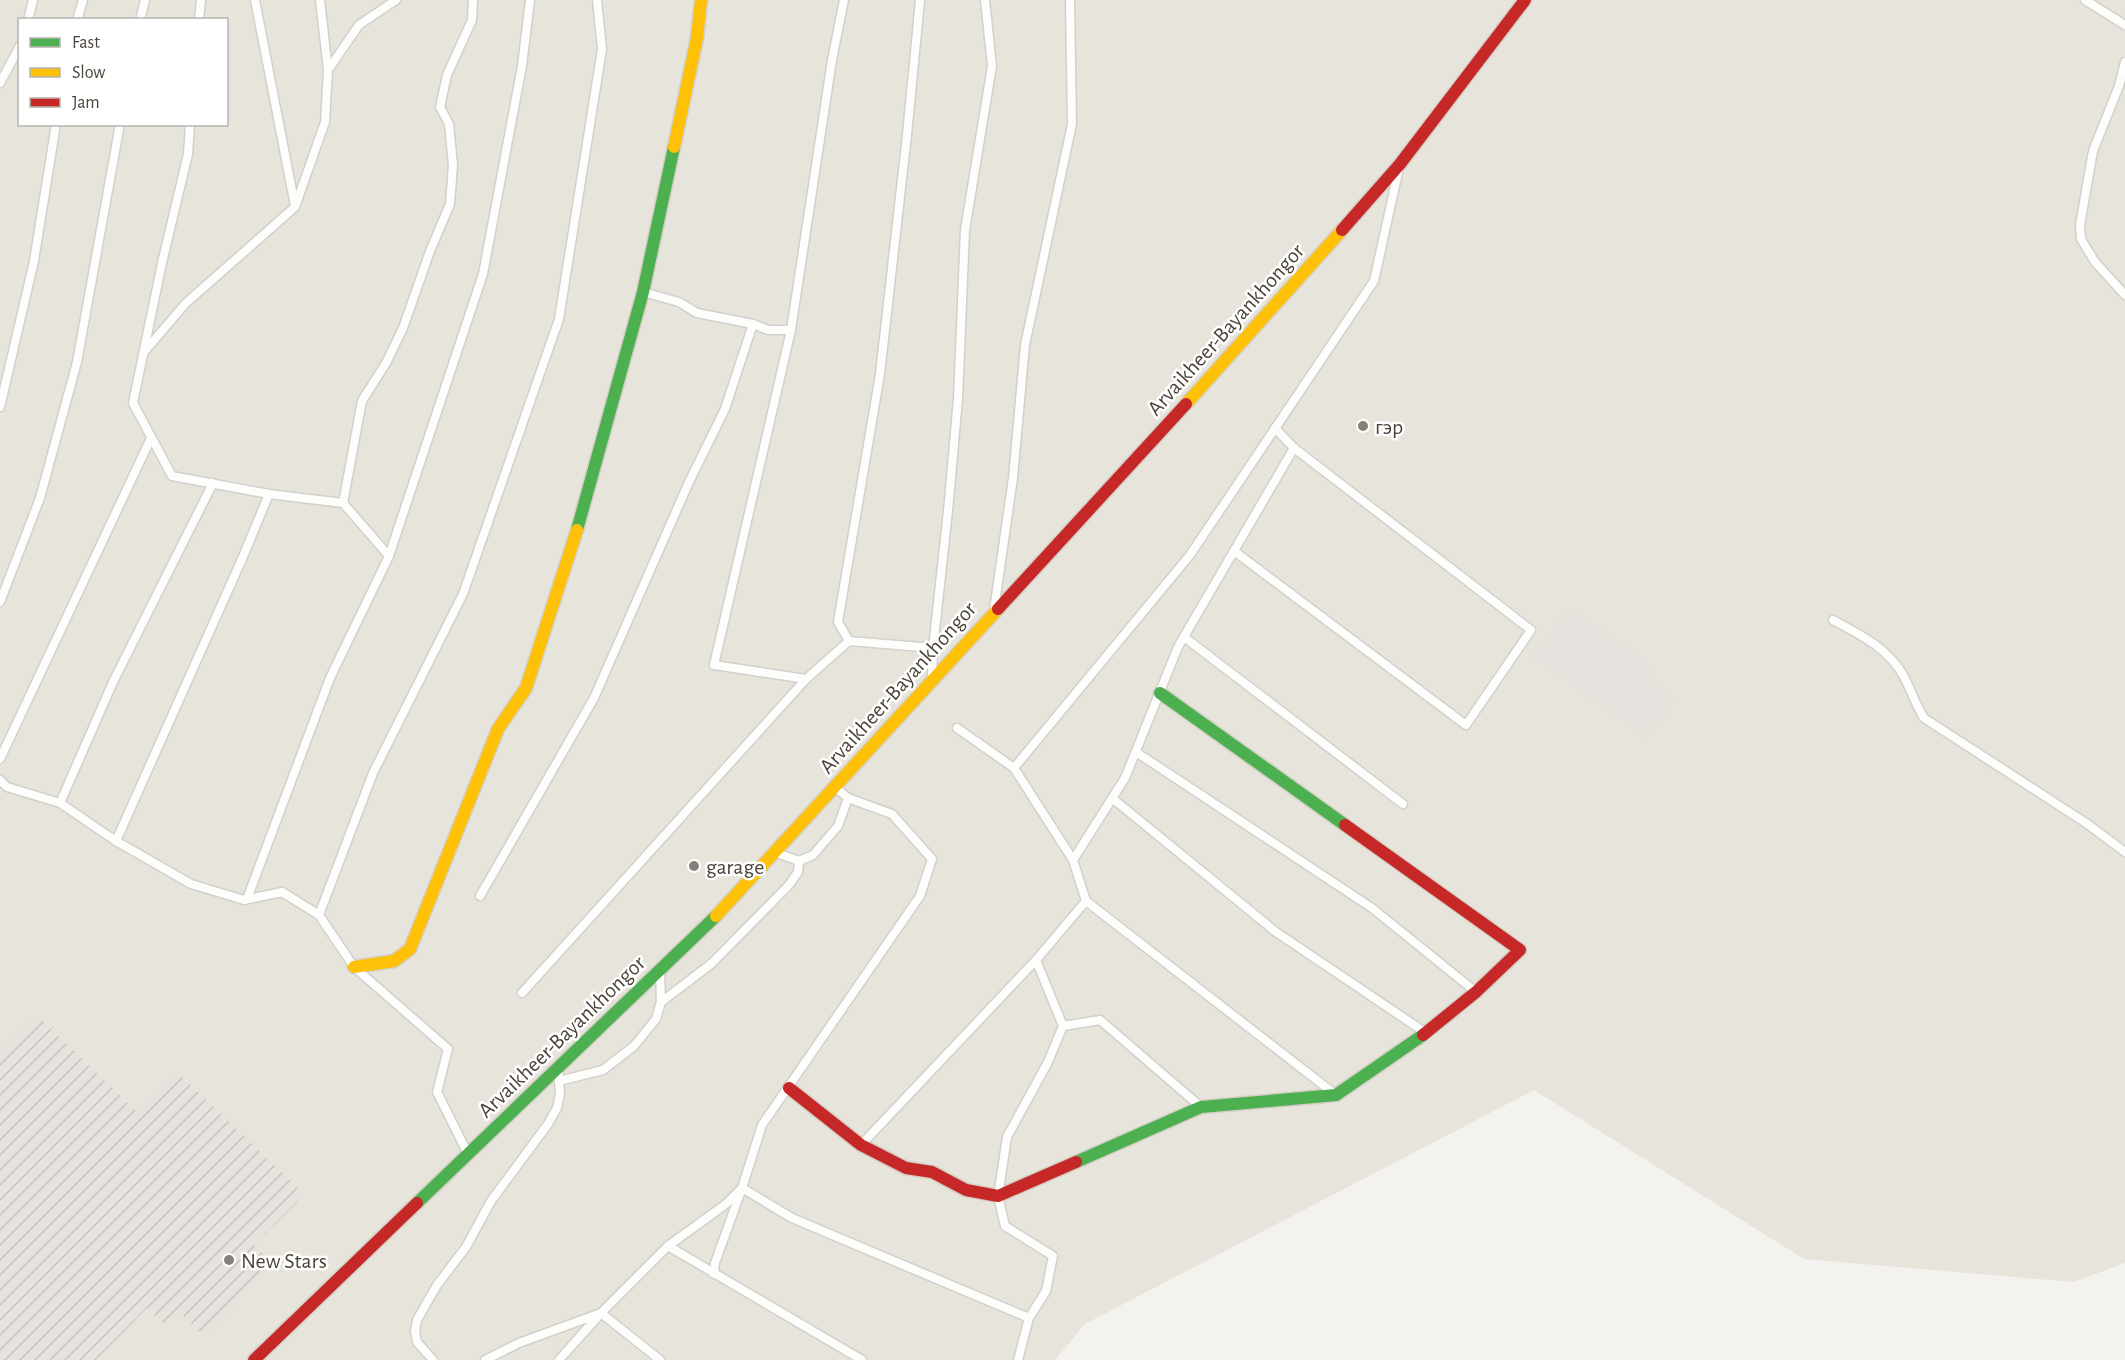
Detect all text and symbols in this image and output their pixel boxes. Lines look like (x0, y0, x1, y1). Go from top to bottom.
legend (18, 18, 228, 126)
text: Fast (72, 34, 100, 52)
text: Slow (72, 64, 105, 82)
text: Jam (72, 94, 100, 112)
street label: Arvaikheer-Bayankhongor (1143, 240, 1308, 420)
place label: гэр (1375, 416, 1403, 438)
marker: гэр (1356, 419, 1370, 433)
street label: Arvaikheer-Bayankhongor (815, 598, 980, 778)
place label: garage (706, 856, 764, 878)
marker: garage (687, 859, 701, 873)
street label: Arvaikheer-Bayankhongor (474, 952, 649, 1122)
place label: New Stars (241, 1250, 327, 1272)
marker: New Stars (222, 1253, 236, 1267)

